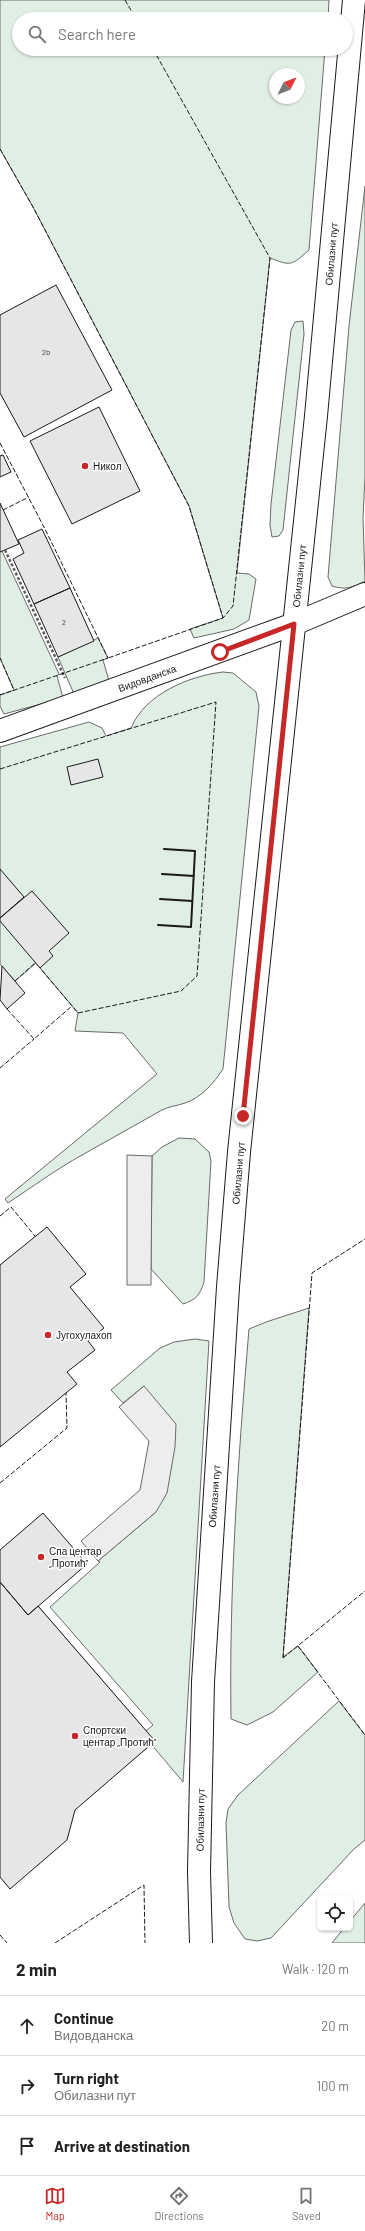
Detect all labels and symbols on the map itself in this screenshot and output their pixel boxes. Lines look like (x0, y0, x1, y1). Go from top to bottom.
north arrow (269, 68, 305, 104)
street label: Обилазни пут (322, 222, 340, 286)
house number: 2b (42, 347, 50, 357)
place label: Никол (93, 460, 122, 472)
marker: Никол (80, 461, 90, 471)
street label: Обилазни пут (290, 544, 308, 608)
house number: 2 (62, 617, 66, 627)
route start (211, 643, 229, 661)
street label: Видовданска (116, 662, 178, 694)
route end (234, 1107, 252, 1125)
street label: Обилазни пут (229, 1141, 247, 1205)
place label: Југохулахоп (56, 1329, 112, 1341)
marker: Југохулахоп (43, 1330, 53, 1340)
street label: Обилазни пут (206, 1464, 222, 1528)
place label: Спа центар „Протић” (49, 1545, 102, 1569)
marker: Спа центар „Протић” (36, 1552, 46, 1562)
place label: Спортски центар „Протић” (83, 1724, 157, 1748)
marker: Спортски центар „Протић” (70, 1731, 80, 1741)
street label: Обилазни пут (193, 1788, 207, 1852)

